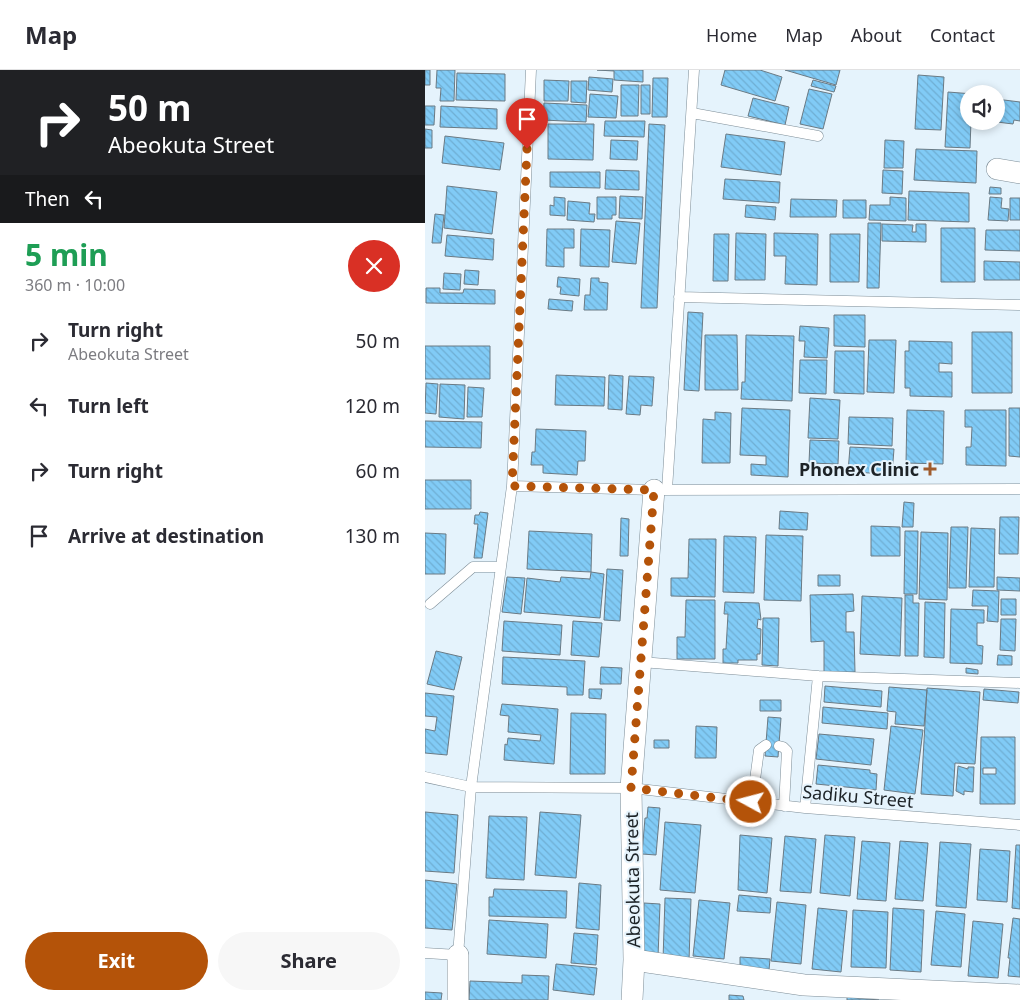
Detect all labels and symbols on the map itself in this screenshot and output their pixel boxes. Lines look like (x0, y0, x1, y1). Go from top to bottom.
pin (506, 98, 548, 149)
place label: Phonex Clinic (799, 457, 919, 481)
marker: Phonex Clinic (923, 462, 937, 476)
position arrow (724, 775, 776, 827)
street label: Sadiku Street (801, 779, 915, 813)
street label: Abeokuta Street (619, 811, 645, 948)

